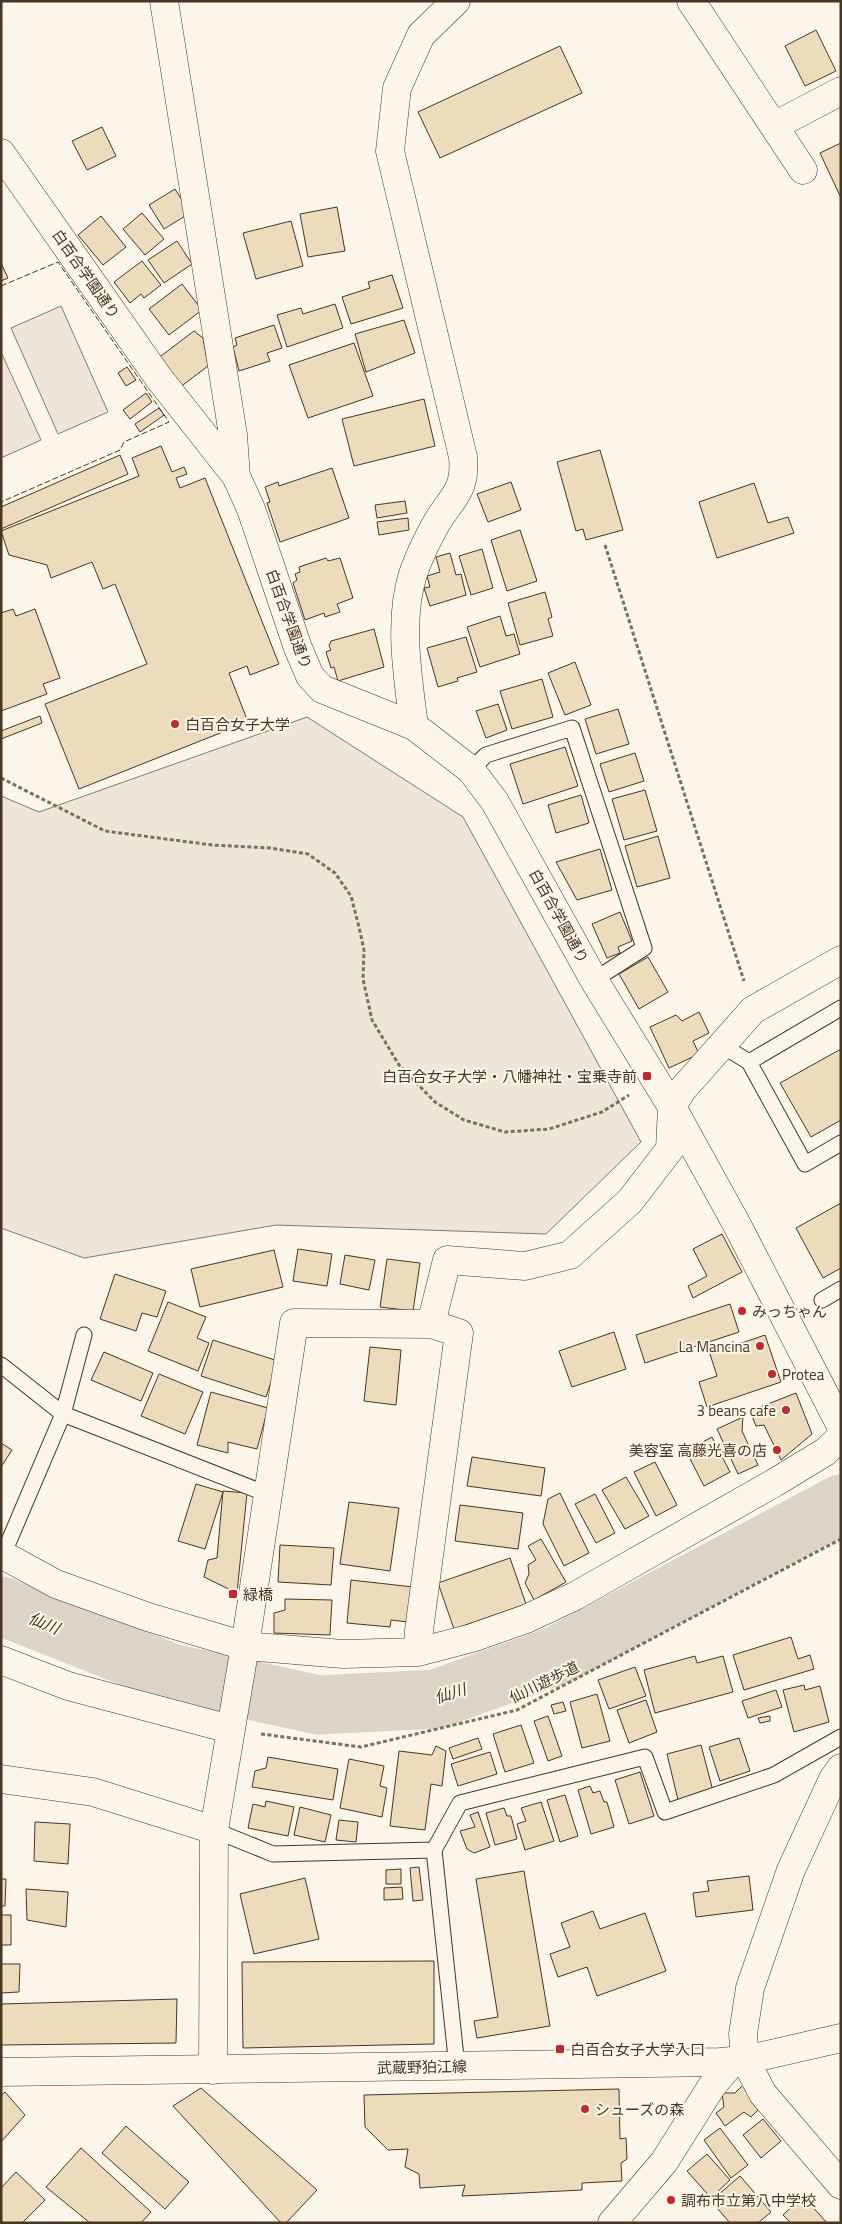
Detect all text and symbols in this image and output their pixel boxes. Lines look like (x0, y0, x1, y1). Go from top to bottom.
street label: 白百合学園通り (46, 224, 126, 324)
street label: 白百合学園通り (260, 566, 318, 672)
place label: 白百合女子大学 (185, 713, 290, 736)
marker: 白百合女子大学 (169, 718, 181, 730)
street label: 白百合学園通り (523, 865, 595, 967)
place label: 白百合女子大学・八幡神社・宝乗寺前 (382, 1065, 637, 1088)
marker: 白百合女子大学・八幡神社・宝乗寺前 (641, 1070, 653, 1082)
place label: みっちゃん (752, 1300, 827, 1323)
marker: みっちゃん (736, 1305, 748, 1317)
place label: La Mancina (678, 1335, 750, 1358)
marker: La Mancina (754, 1340, 766, 1352)
place label: Protea (782, 1363, 825, 1386)
marker: Protea (766, 1368, 778, 1380)
place label: 3 beans cafe (697, 1399, 776, 1422)
marker: 3 beans cafe (780, 1404, 792, 1416)
place label: 美容室 高藤光喜の店 (629, 1439, 767, 1462)
marker: 美容室 高藤光喜の店 (771, 1444, 783, 1456)
place label: 緑橋 (243, 1583, 273, 1606)
marker: 緑橋 (227, 1588, 239, 1600)
water label: 仙川 (25, 1606, 65, 1641)
street label: 仙川遊歩道 (505, 1655, 583, 1709)
water label: 仙川 (431, 1676, 471, 1709)
place label: 白百合女子大学入口 (570, 2038, 705, 2061)
marker: 白百合女子大学入口 (554, 2043, 566, 2055)
street label: 武蔵野狛江線 (377, 2055, 467, 2079)
place label: シューズの森 (595, 2098, 684, 2121)
marker: シューズの森 (579, 2103, 591, 2115)
place label: 調布市立第八中学校 (681, 2189, 816, 2212)
marker: 調布市立第八中学校 (665, 2194, 677, 2206)

